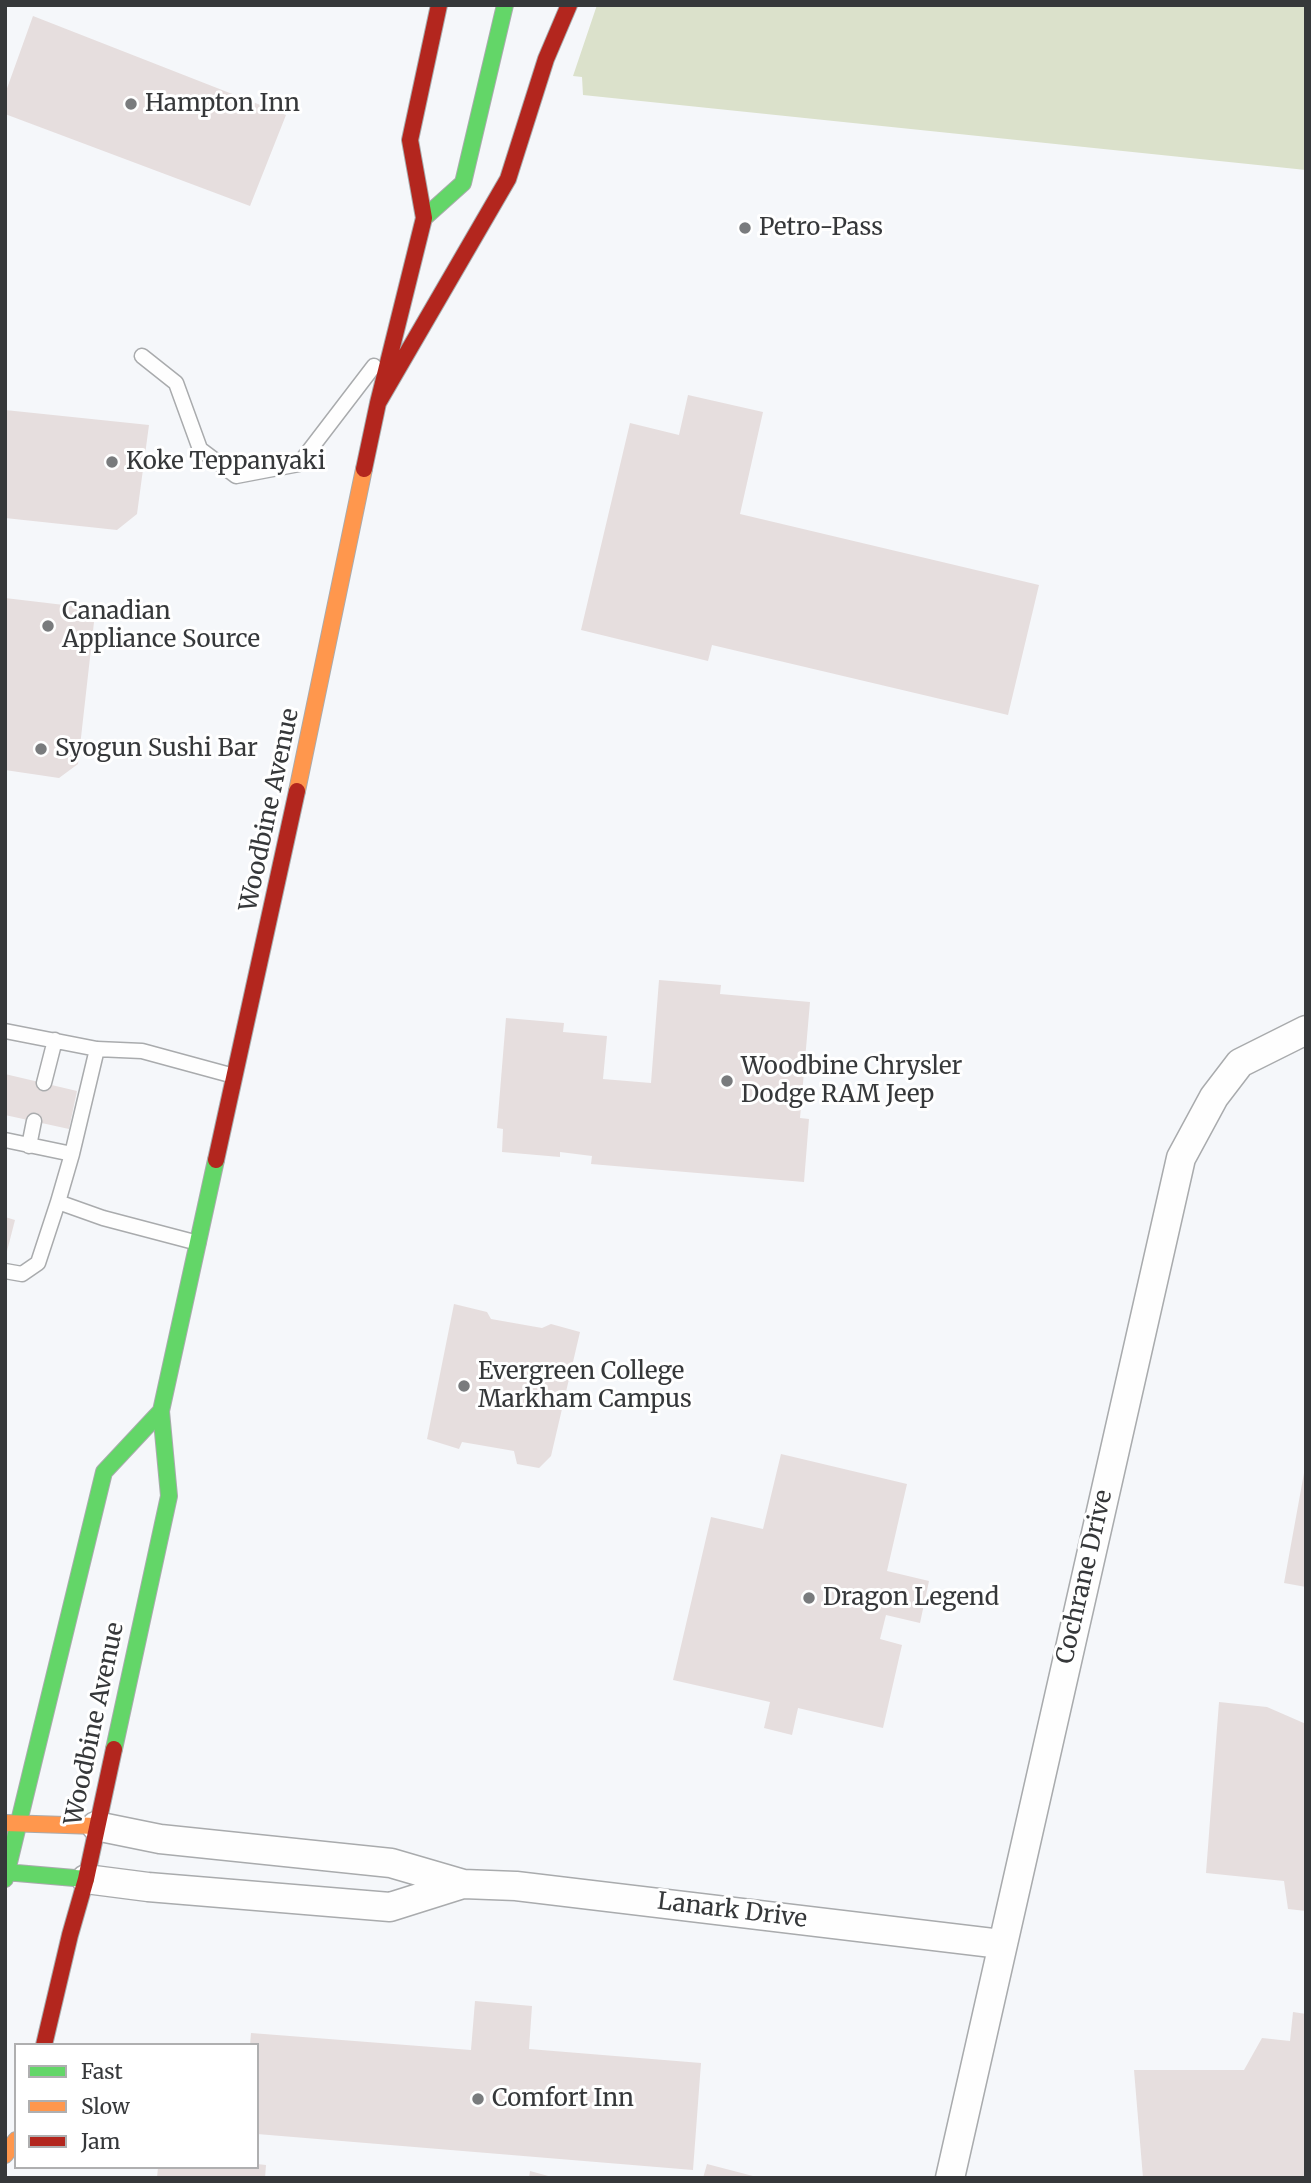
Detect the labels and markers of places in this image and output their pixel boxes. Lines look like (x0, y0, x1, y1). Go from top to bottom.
place label: Hampton Inn (145, 90, 300, 118)
marker: Hampton Inn (123, 96, 139, 112)
place label: Petro-Pass (759, 214, 883, 242)
marker: Petro-Pass (737, 220, 753, 236)
place label: Koke Teppanyaki (126, 448, 325, 476)
marker: Koke Teppanyaki (104, 454, 120, 470)
place label: Canadian Appliance Source (62, 598, 260, 654)
marker: Canadian Appliance Source (40, 618, 56, 634)
place label: Syogun Sushi Bar (55, 735, 258, 763)
marker: Syogun Sushi Bar (33, 741, 49, 757)
place label: Woodbine Chrysler Dodge RAM Jeep (741, 1053, 962, 1109)
marker: Woodbine Chrysler Dodge RAM Jeep (719, 1073, 735, 1089)
place label: Evergreen College Markham Campus (478, 1358, 692, 1414)
marker: Evergreen College Markham Campus (456, 1378, 472, 1394)
place label: Dragon Legend (823, 1584, 999, 1612)
marker: Dragon Legend (801, 1590, 817, 1606)
place label: Comfort Inn (492, 2085, 634, 2113)
marker: Comfort Inn (470, 2091, 486, 2107)

